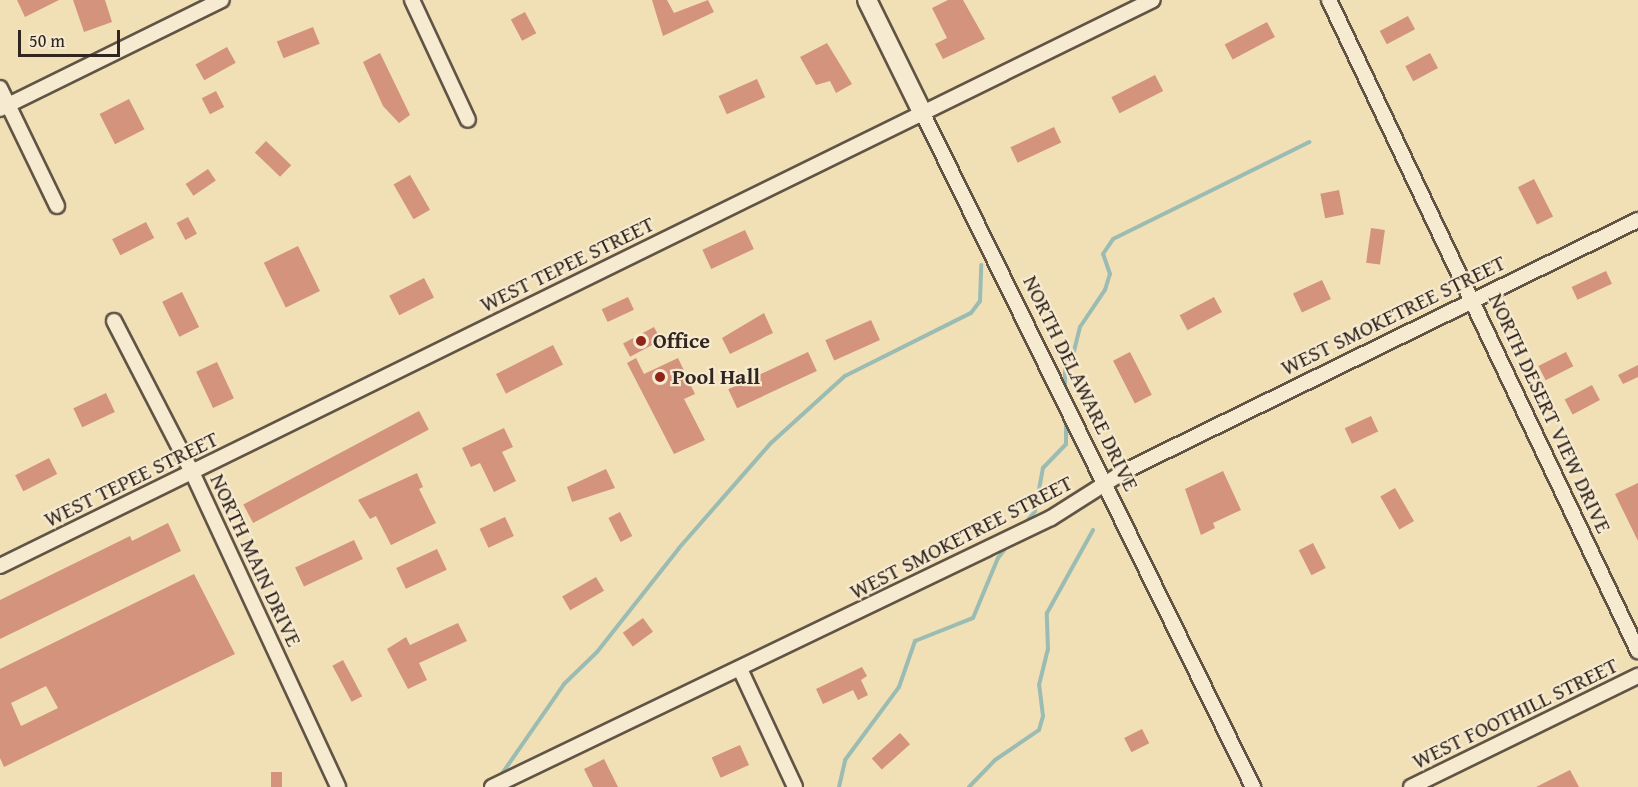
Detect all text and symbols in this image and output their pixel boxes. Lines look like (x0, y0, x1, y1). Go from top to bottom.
scale bar (21, 18, 123, 56)
text: 50 m (29, 27, 65, 54)
street label: WEST TEPEE STREET (476, 210, 658, 318)
street label: WEST SMOKETREE STREET (1276, 249, 1510, 381)
street label: NORTH DELAWARE DRIVE (1017, 271, 1145, 495)
street label: NORTH DESERT VIEW DRIVE (1483, 289, 1617, 537)
place label: Office (653, 328, 710, 354)
marker: Office (634, 334, 648, 348)
place label: Pool Hall (672, 364, 760, 390)
marker: Pool Hall (653, 370, 667, 384)
street label: WEST TEPEE STREET (40, 425, 222, 533)
street label: NORTH MAIN DRIVE (204, 469, 308, 651)
street label: WEST SMOKETREE STREET (845, 469, 1077, 605)
street label: WEST FOOTHILL STREET (1408, 652, 1622, 774)

